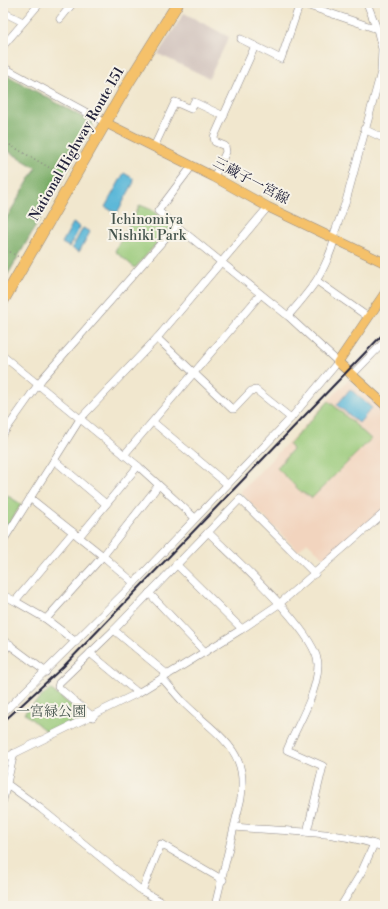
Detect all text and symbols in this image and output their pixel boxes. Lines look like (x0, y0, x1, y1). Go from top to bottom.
street label: National Highway Route 151 (25, 64, 129, 224)
street label: 三蔵子一宮線 (210, 153, 292, 209)
park label: Ichinomiya Nishiki Park (108, 211, 187, 245)
park label: 一宮緑公園 (16, 703, 86, 721)

